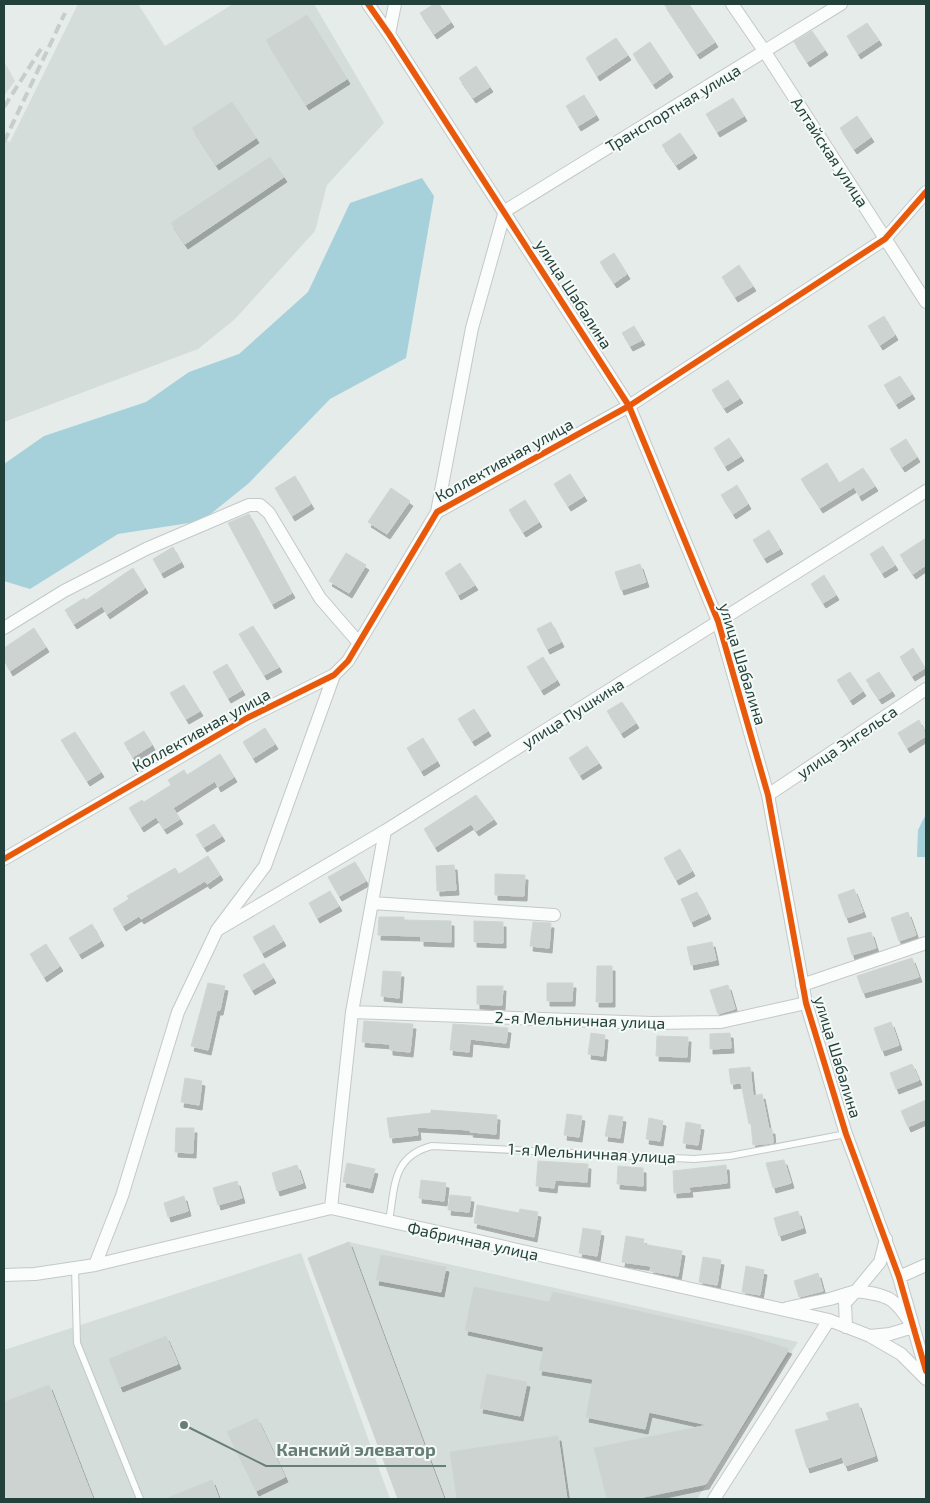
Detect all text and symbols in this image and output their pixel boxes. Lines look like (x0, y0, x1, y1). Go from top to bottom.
street label: Транспортная улица (602, 60, 744, 156)
street label: Алтайская улица (787, 93, 873, 211)
street label: улица Шабалина (531, 236, 617, 352)
street label: Коллективная улица (431, 414, 577, 506)
street label: улица Шабалина (715, 601, 771, 727)
street label: улица Пушкина (518, 674, 628, 752)
street label: Коллективная улица (128, 684, 274, 776)
street label: улица Энгельса (793, 701, 901, 783)
street label: улица Шабалина (810, 994, 866, 1120)
street label: 2-я Мельничная улица (494, 1007, 666, 1033)
street label: 1-я Мельничная улица (508, 1139, 676, 1167)
street label: Фабричная улица (406, 1217, 540, 1265)
callout: Канский элеватор (266, 1433, 446, 1466)
text: Канский элеватор (276, 1438, 436, 1460)

